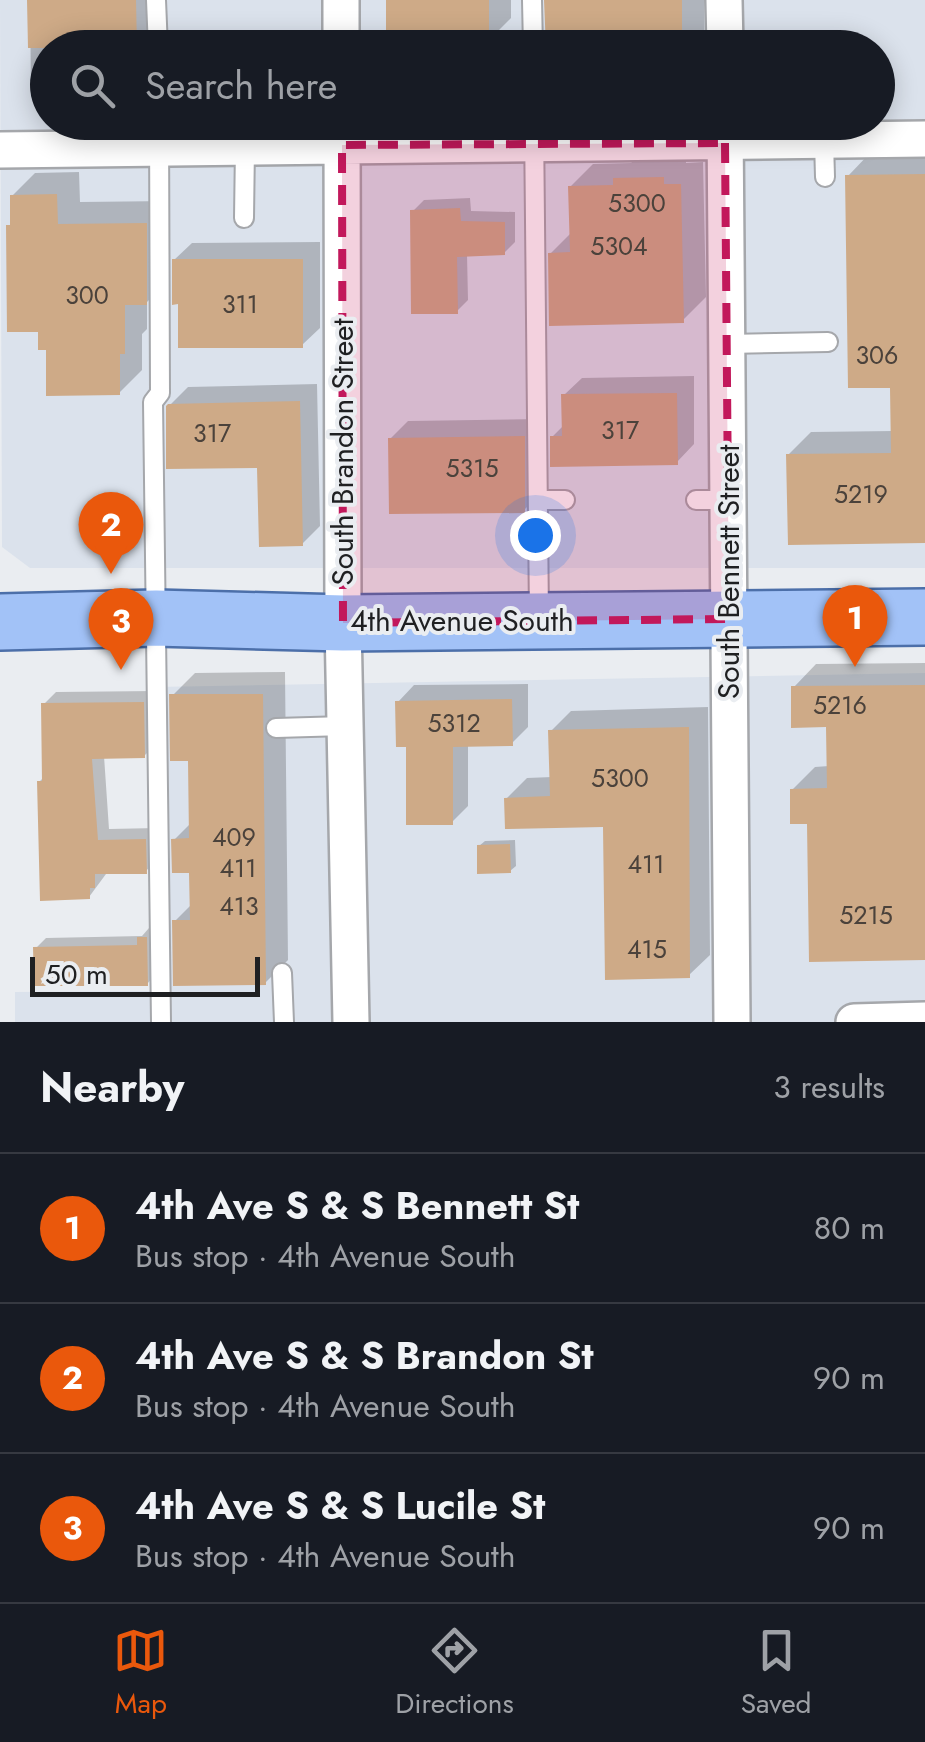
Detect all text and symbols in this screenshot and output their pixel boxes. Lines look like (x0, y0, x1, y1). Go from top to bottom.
search box (30, 30, 895, 140)
icon: search (65, 58, 120, 113)
text: Search here (145, 58, 337, 113)
house number: 5300 (608, 185, 666, 221)
house number: 5304 (590, 228, 648, 264)
house number: 300 (65, 277, 109, 313)
house number: 311 (222, 286, 258, 322)
street label: South Brandon Street (321, 317, 364, 586)
house number: 306 (855, 337, 899, 373)
house number: 317 (601, 412, 639, 448)
house number: 317 (193, 415, 231, 451)
street label: South Bennett Street (707, 444, 750, 699)
house number: 5315 (445, 450, 499, 486)
house number: 5219 (834, 476, 888, 512)
pin: 2 (78, 492, 144, 574)
your location (510, 510, 561, 561)
pin: 1 (822, 584, 888, 667)
pin: 3 (88, 588, 154, 670)
street label: 4th Avenue South (350, 599, 574, 642)
house number: 5216 (813, 687, 867, 723)
house number: 5312 (427, 705, 481, 741)
house number: 5300 (591, 760, 649, 796)
house number: 409 (212, 819, 256, 855)
house number: 411 (627, 846, 665, 882)
house number: 411 (219, 850, 257, 886)
house number: 413 (219, 888, 259, 924)
house number: 5215 (839, 897, 893, 933)
house number: 415 (627, 931, 667, 967)
scale bar (30, 952, 260, 996)
text: 50 m (45, 954, 108, 995)
text: Nearby (40, 1057, 184, 1118)
text: 3 results (773, 1064, 885, 1110)
text: 4th Ave S & S Bennett St (135, 1178, 579, 1233)
text: 1 (64, 1205, 81, 1251)
text: 80 m (814, 1205, 885, 1251)
text: Bus stop · 4th Avenue South (135, 1233, 516, 1279)
text: 4th Ave S & S Brandon St (135, 1328, 594, 1383)
text: 2 (62, 1355, 83, 1401)
text: 90 m (813, 1355, 885, 1401)
text: Bus stop · 4th Avenue South (135, 1383, 516, 1429)
text: 4th Ave S & S Lucile St (135, 1478, 545, 1533)
text: 3 (63, 1505, 82, 1551)
text: 90 m (813, 1505, 885, 1551)
text: Bus stop · 4th Avenue South (135, 1533, 516, 1579)
tab: Map (113, 1623, 168, 1724)
tab: Directions (395, 1623, 514, 1724)
tab: Saved (741, 1623, 812, 1724)

